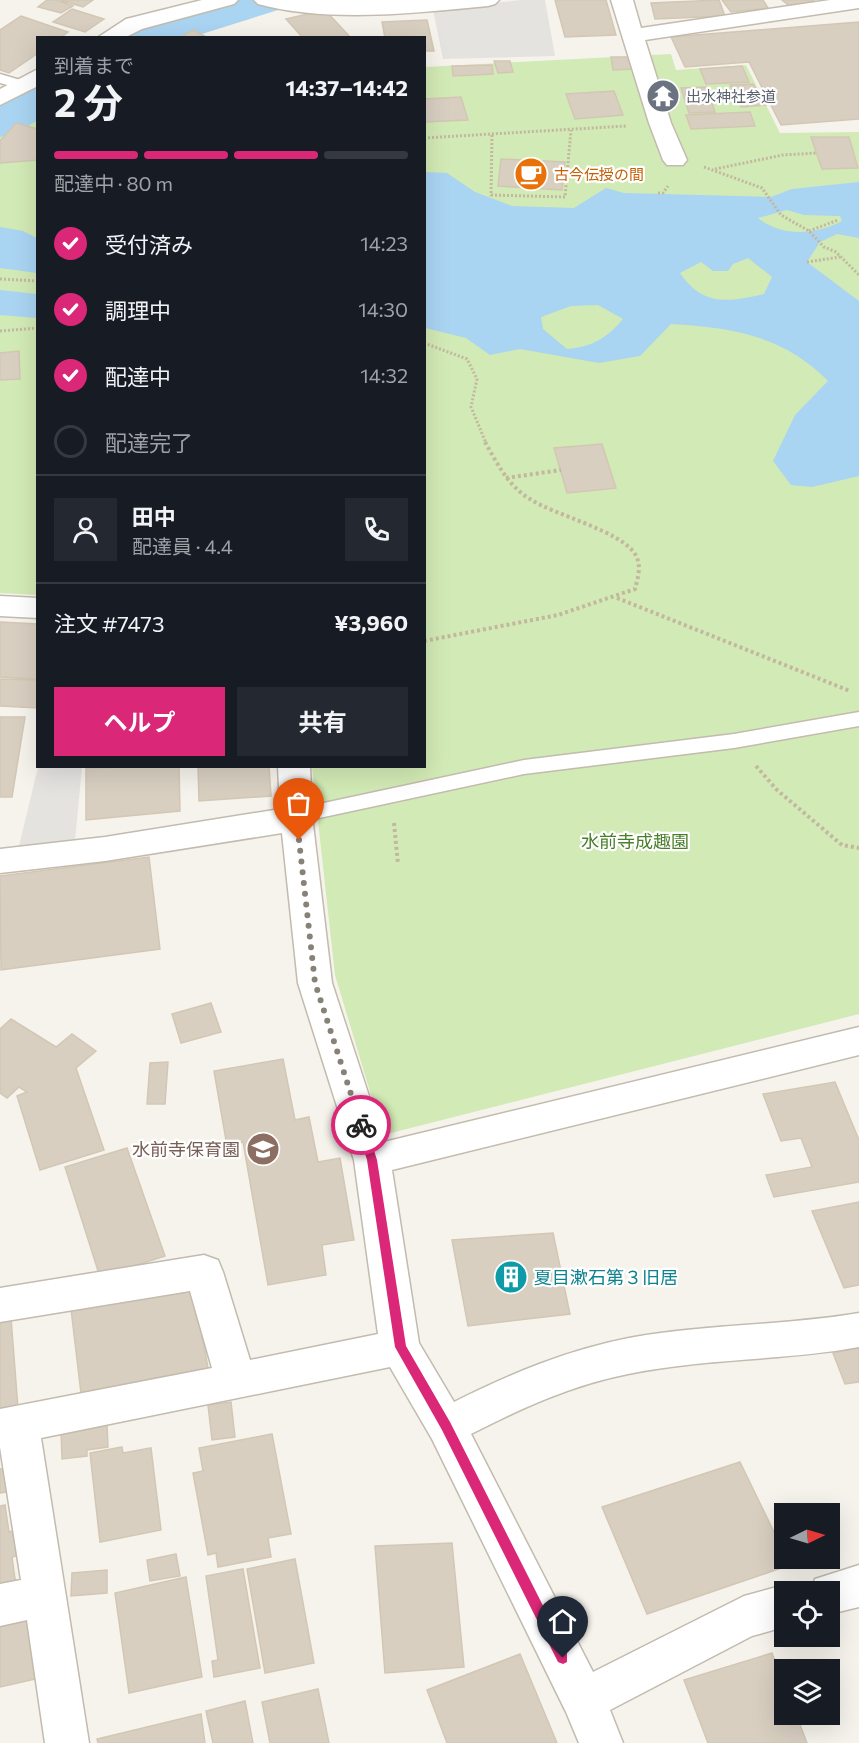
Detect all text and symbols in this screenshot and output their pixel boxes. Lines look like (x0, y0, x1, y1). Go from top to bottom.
text: 到着まで (54, 53, 134, 77)
text: 14:37–14:42 (285, 74, 408, 101)
text: 2 分 (54, 77, 123, 125)
temple icon: 出水神社参道 (645, 78, 681, 114)
place label: 出水神社参道 (686, 87, 776, 105)
cafe icon: 古今伝授の間 (513, 156, 549, 192)
place label: 古今伝授の間 (554, 165, 644, 183)
text: 配達中 · 80 m (54, 171, 173, 195)
icon: check (54, 227, 87, 260)
text: 受付済み (105, 231, 193, 258)
text: 14:23 (360, 231, 408, 255)
icon: check (54, 293, 87, 326)
text: 調理中 (105, 297, 171, 324)
text: 14:30 (358, 297, 408, 321)
icon: check (54, 359, 87, 392)
text: 配達中 (105, 363, 171, 390)
text: 14:32 (360, 363, 408, 387)
text: 配達完了 (105, 429, 193, 456)
button: person (54, 498, 117, 561)
button: phone (345, 498, 408, 561)
text: 田中 (132, 503, 176, 530)
text: 配達員 · 4.4 (132, 534, 233, 558)
text: ¥3,960 (334, 609, 408, 636)
text: 注文 #7473 (54, 610, 164, 637)
button: ヘルプ (54, 687, 225, 756)
button: 共有 (237, 687, 408, 756)
pin (273, 778, 324, 840)
icon: bag (282, 787, 315, 820)
park label: 水前寺成趣園 (581, 830, 689, 852)
courier (331, 1095, 391, 1155)
icon: bike (345, 1109, 378, 1142)
school or university icon: 水前寺保育園 (245, 1131, 281, 1167)
place label: 水前寺保育園 (132, 1138, 240, 1160)
building icon: 夏目漱石第３旧居 (493, 1259, 529, 1295)
place label: 夏目漱石第３旧居 (534, 1266, 678, 1288)
north arrow (774, 1503, 840, 1569)
map controls (774, 1503, 840, 1725)
button: locate (774, 1581, 840, 1647)
pin (537, 1596, 588, 1658)
icon: home (546, 1605, 579, 1638)
button: layers (774, 1659, 840, 1725)

